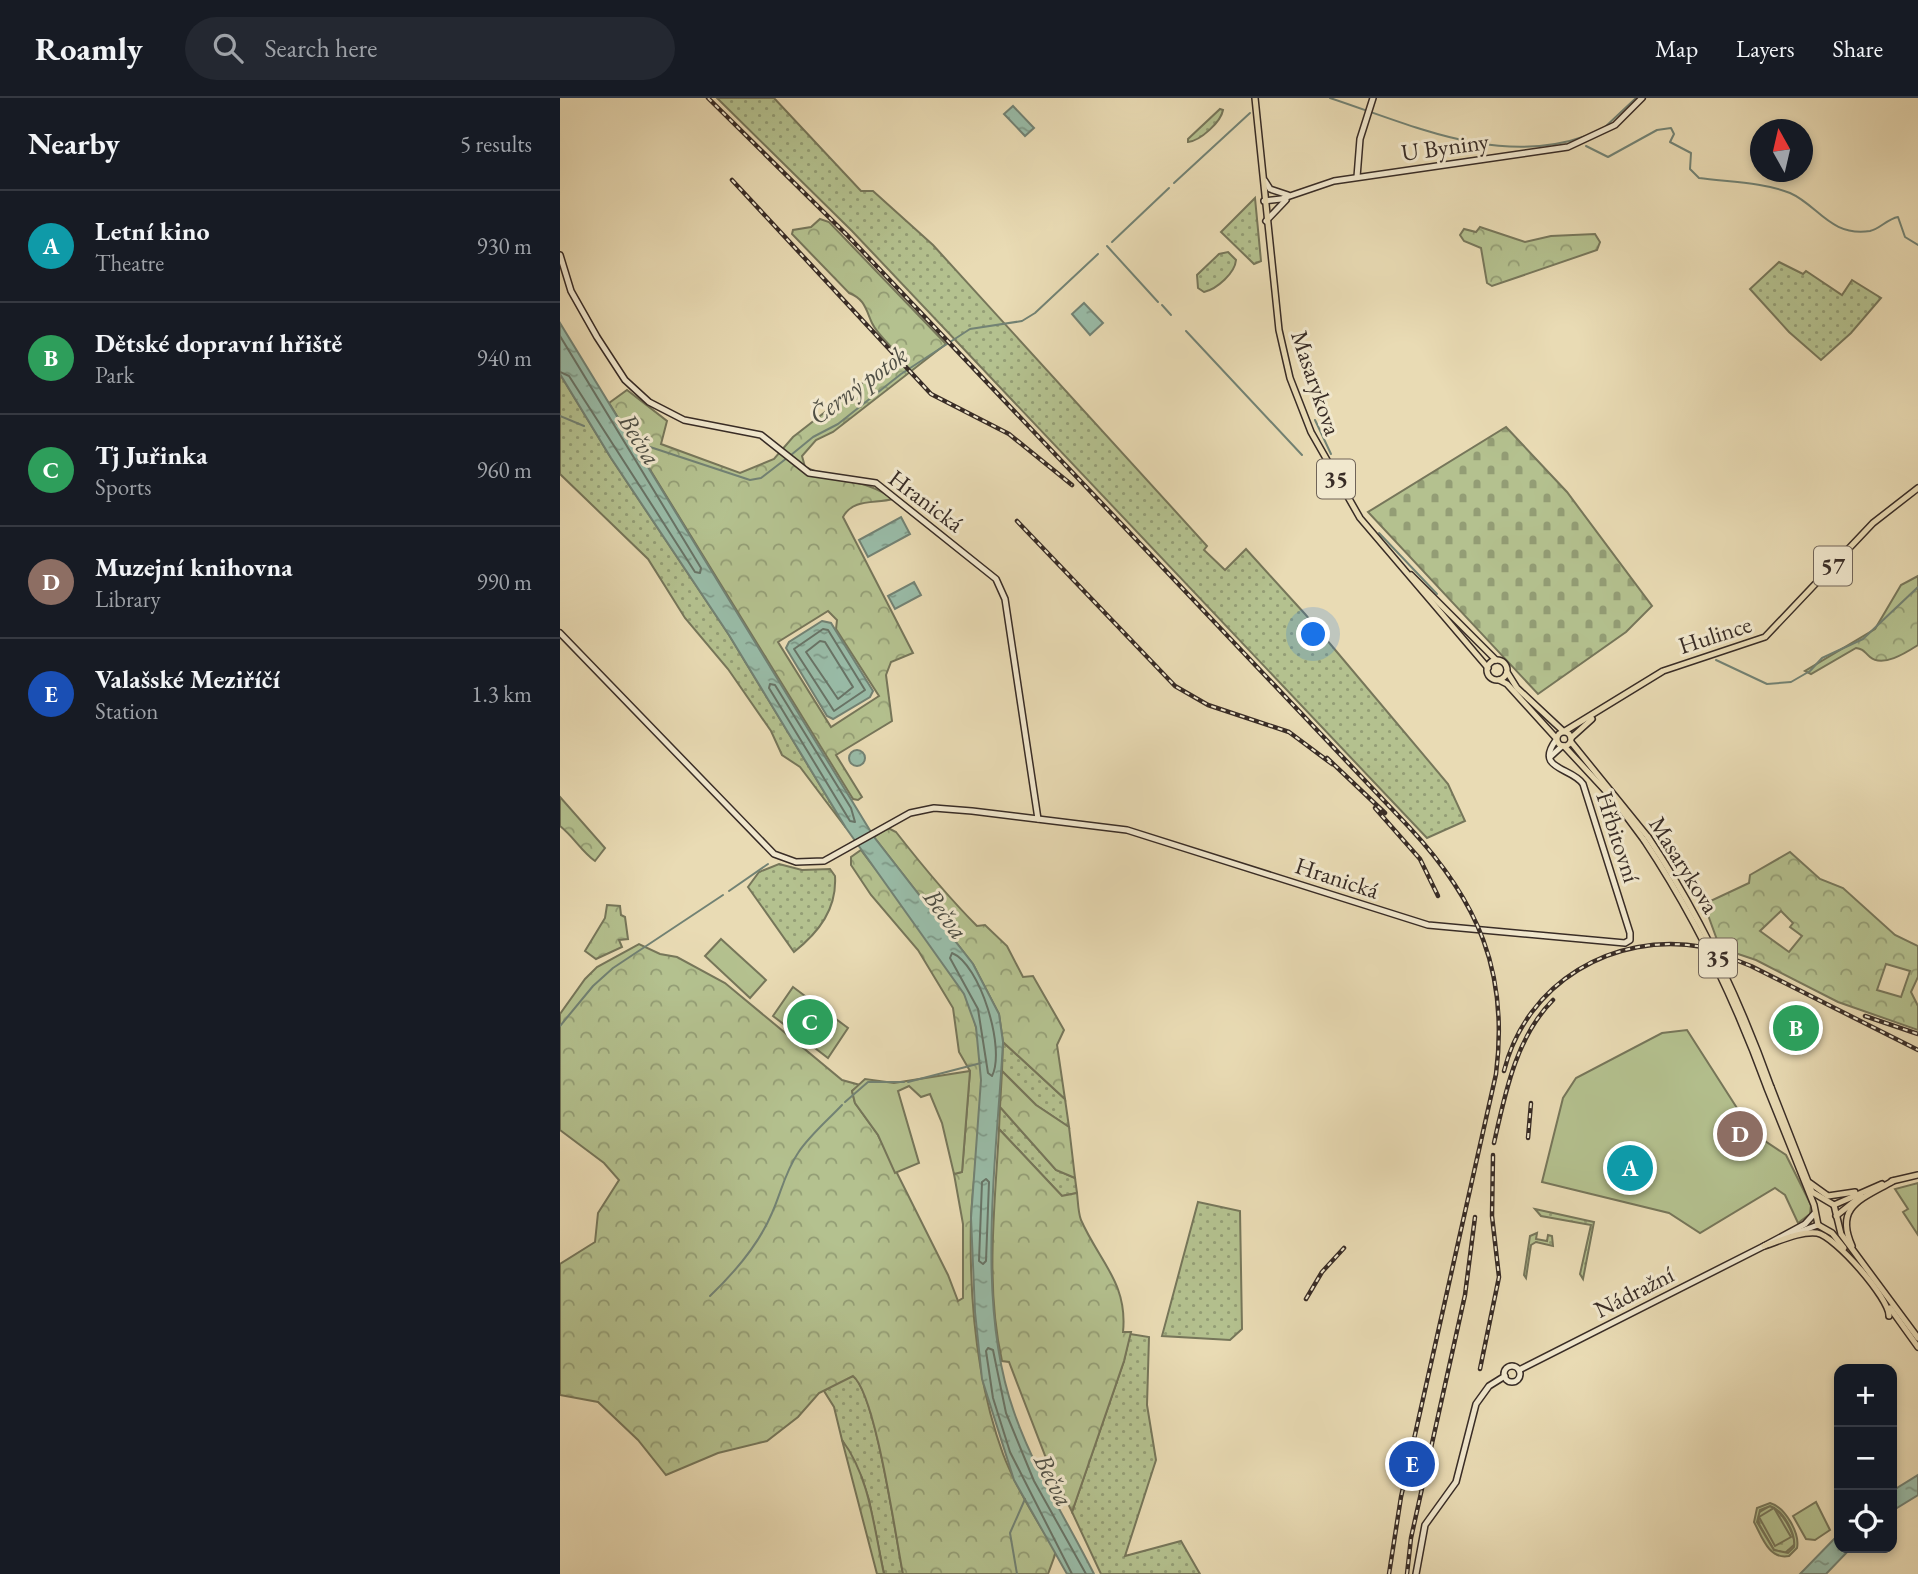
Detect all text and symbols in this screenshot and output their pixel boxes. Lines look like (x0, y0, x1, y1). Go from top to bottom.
search box (185, 17, 675, 80)
text: Roamly (35, 27, 143, 70)
icon: search (209, 29, 247, 67)
text: Search here (265, 31, 377, 65)
text: Map (1655, 33, 1698, 64)
text: Layers (1736, 33, 1795, 64)
text: Share (1833, 33, 1883, 64)
north arrow (1750, 119, 1813, 182)
text: Nearby (28, 124, 120, 163)
street label: U Byniny (1399, 125, 1491, 168)
text: 5 results (460, 129, 532, 159)
text: Letní kino (95, 214, 209, 248)
text: A (43, 231, 59, 261)
text: 930 m (476, 231, 532, 261)
text: Theatre (95, 248, 164, 278)
text: Dětské dopravní hřiště (95, 326, 342, 360)
street label: Masarykova (1284, 326, 1349, 440)
water label: Černý potok (802, 338, 914, 432)
text: B (44, 343, 58, 373)
text: 940 m (476, 343, 532, 373)
text: Park (95, 360, 134, 390)
water label: Bečva (610, 406, 669, 471)
text: Tj Juřinka (95, 438, 208, 472)
text: C (43, 455, 59, 485)
text: 960 m (476, 455, 532, 485)
road number: 35 (1317, 460, 1355, 498)
street label: Hranická (883, 462, 970, 539)
text: Sports (95, 472, 151, 502)
road number: 57 (1814, 546, 1852, 586)
text: Muzejní knihovna (95, 550, 293, 584)
text: D (42, 567, 60, 597)
text: 990 m (476, 567, 532, 597)
text: Library (95, 584, 161, 614)
street label: Hulince (1674, 608, 1755, 661)
your location (1296, 617, 1330, 651)
text: Valašské Meziříčí (95, 662, 280, 696)
text: E (44, 679, 58, 709)
text: 1.3 km (471, 679, 532, 709)
text: Station (95, 696, 158, 726)
street label: Hřbitovní (1589, 787, 1648, 886)
street label: Masarykova (1642, 810, 1727, 920)
street label: Hranická (1291, 849, 1383, 906)
water label: Bečva (915, 881, 976, 946)
road number: 35 (1699, 938, 1737, 978)
pin: C (787, 996, 833, 1048)
pin: B (1773, 1002, 1819, 1054)
pin: D (1717, 1108, 1763, 1160)
pin: A (1607, 1142, 1653, 1194)
street label: Nádražní (1589, 1258, 1679, 1325)
map controls (1834, 1364, 1897, 1553)
button: + (1834, 1364, 1897, 1427)
button: − (1834, 1427, 1897, 1490)
pin: E (1389, 1438, 1435, 1490)
water label: Bečva (1026, 1447, 1082, 1512)
button: locate (1834, 1490, 1897, 1553)

